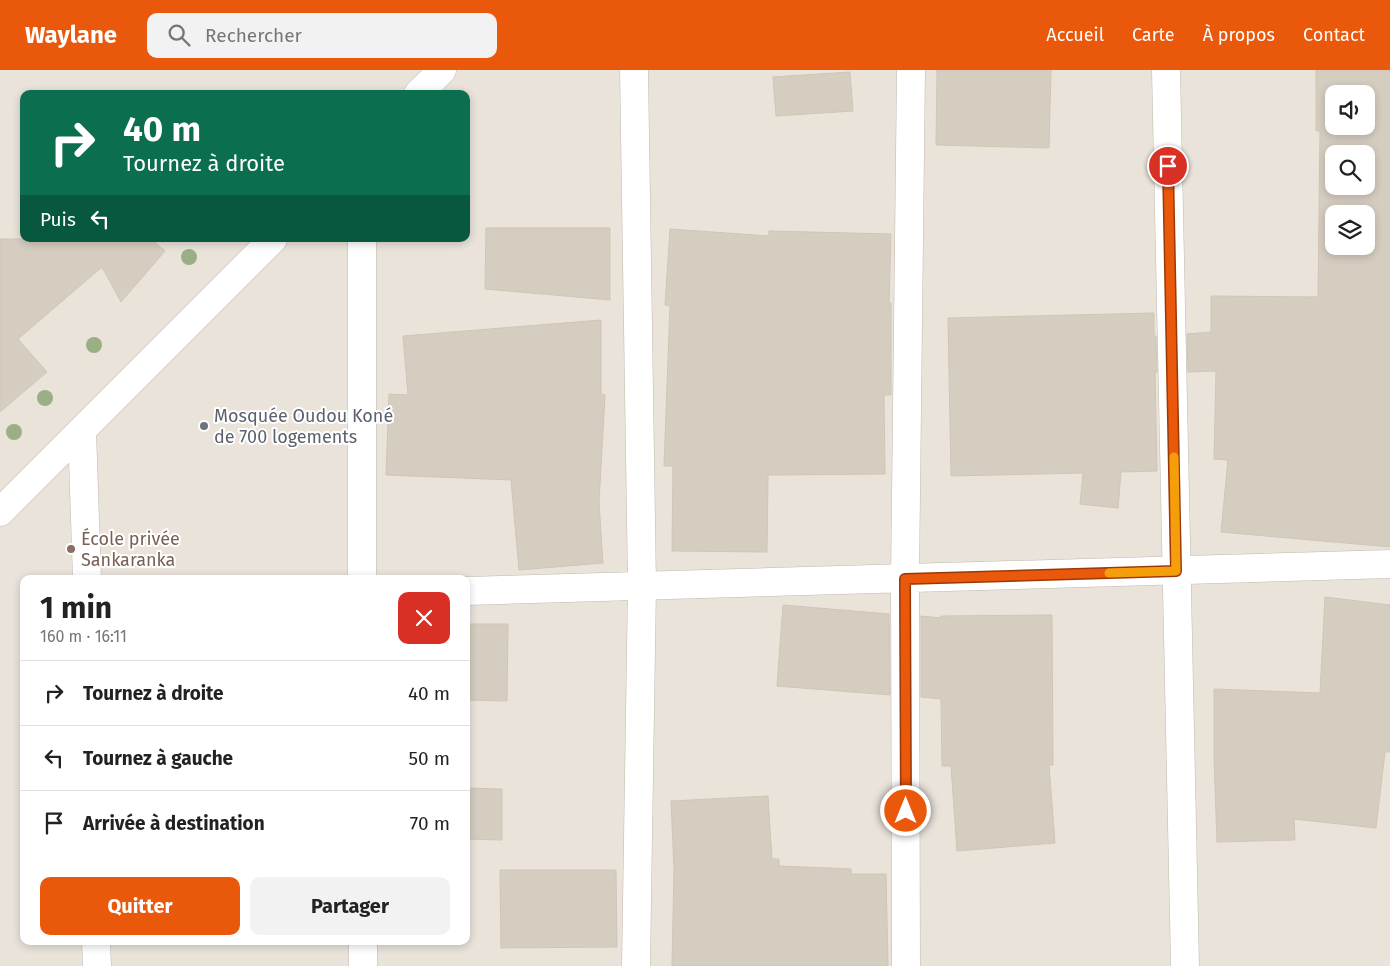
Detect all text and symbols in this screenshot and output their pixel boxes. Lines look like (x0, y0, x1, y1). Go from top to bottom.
search box (147, 13, 497, 58)
text: Waylane (25, 21, 117, 49)
icon: search (165, 21, 193, 49)
text: Rechercher (205, 24, 302, 47)
text: Accueil (1046, 24, 1104, 46)
text: Carte (1132, 24, 1175, 46)
text: À propos (1203, 24, 1275, 46)
text: Contact (1303, 24, 1365, 46)
map controls (1325, 85, 1375, 255)
button: sound (1325, 85, 1375, 135)
text: 40 m (123, 108, 201, 150)
icon: right (40, 110, 105, 175)
pin (1147, 145, 1189, 187)
button: search (1325, 145, 1375, 195)
text: Tournez à droite (123, 150, 285, 177)
icon: arrive (1154, 152, 1182, 180)
icon: left (86, 205, 114, 233)
button: layers (1325, 205, 1375, 255)
text: Puis (40, 208, 76, 231)
place label: Mosquée Oudou Koné de 700 logements (214, 405, 393, 448)
marker: Mosquée Oudou Koné de 700 logements (198, 420, 210, 432)
place label: École privée Sankaranka (81, 527, 180, 571)
marker: École privée Sankaranka (65, 543, 77, 555)
text: 1 min (40, 590, 112, 626)
button: close (398, 592, 450, 644)
text: 160 m · 16:11 (40, 627, 127, 646)
icon: right (40, 679, 68, 707)
text: Tournez à droite (83, 682, 224, 705)
text: 40 m (408, 682, 450, 705)
icon: left (40, 744, 68, 772)
text: Tournez à gauche (83, 747, 233, 770)
text: 50 m (409, 747, 450, 770)
position arrow (879, 784, 931, 836)
icon: arrive (40, 809, 68, 837)
text: Arrivée à destination (83, 812, 265, 835)
text: 70 m (410, 812, 450, 835)
button: Quitter (40, 877, 240, 935)
button: Partager (250, 877, 450, 935)

